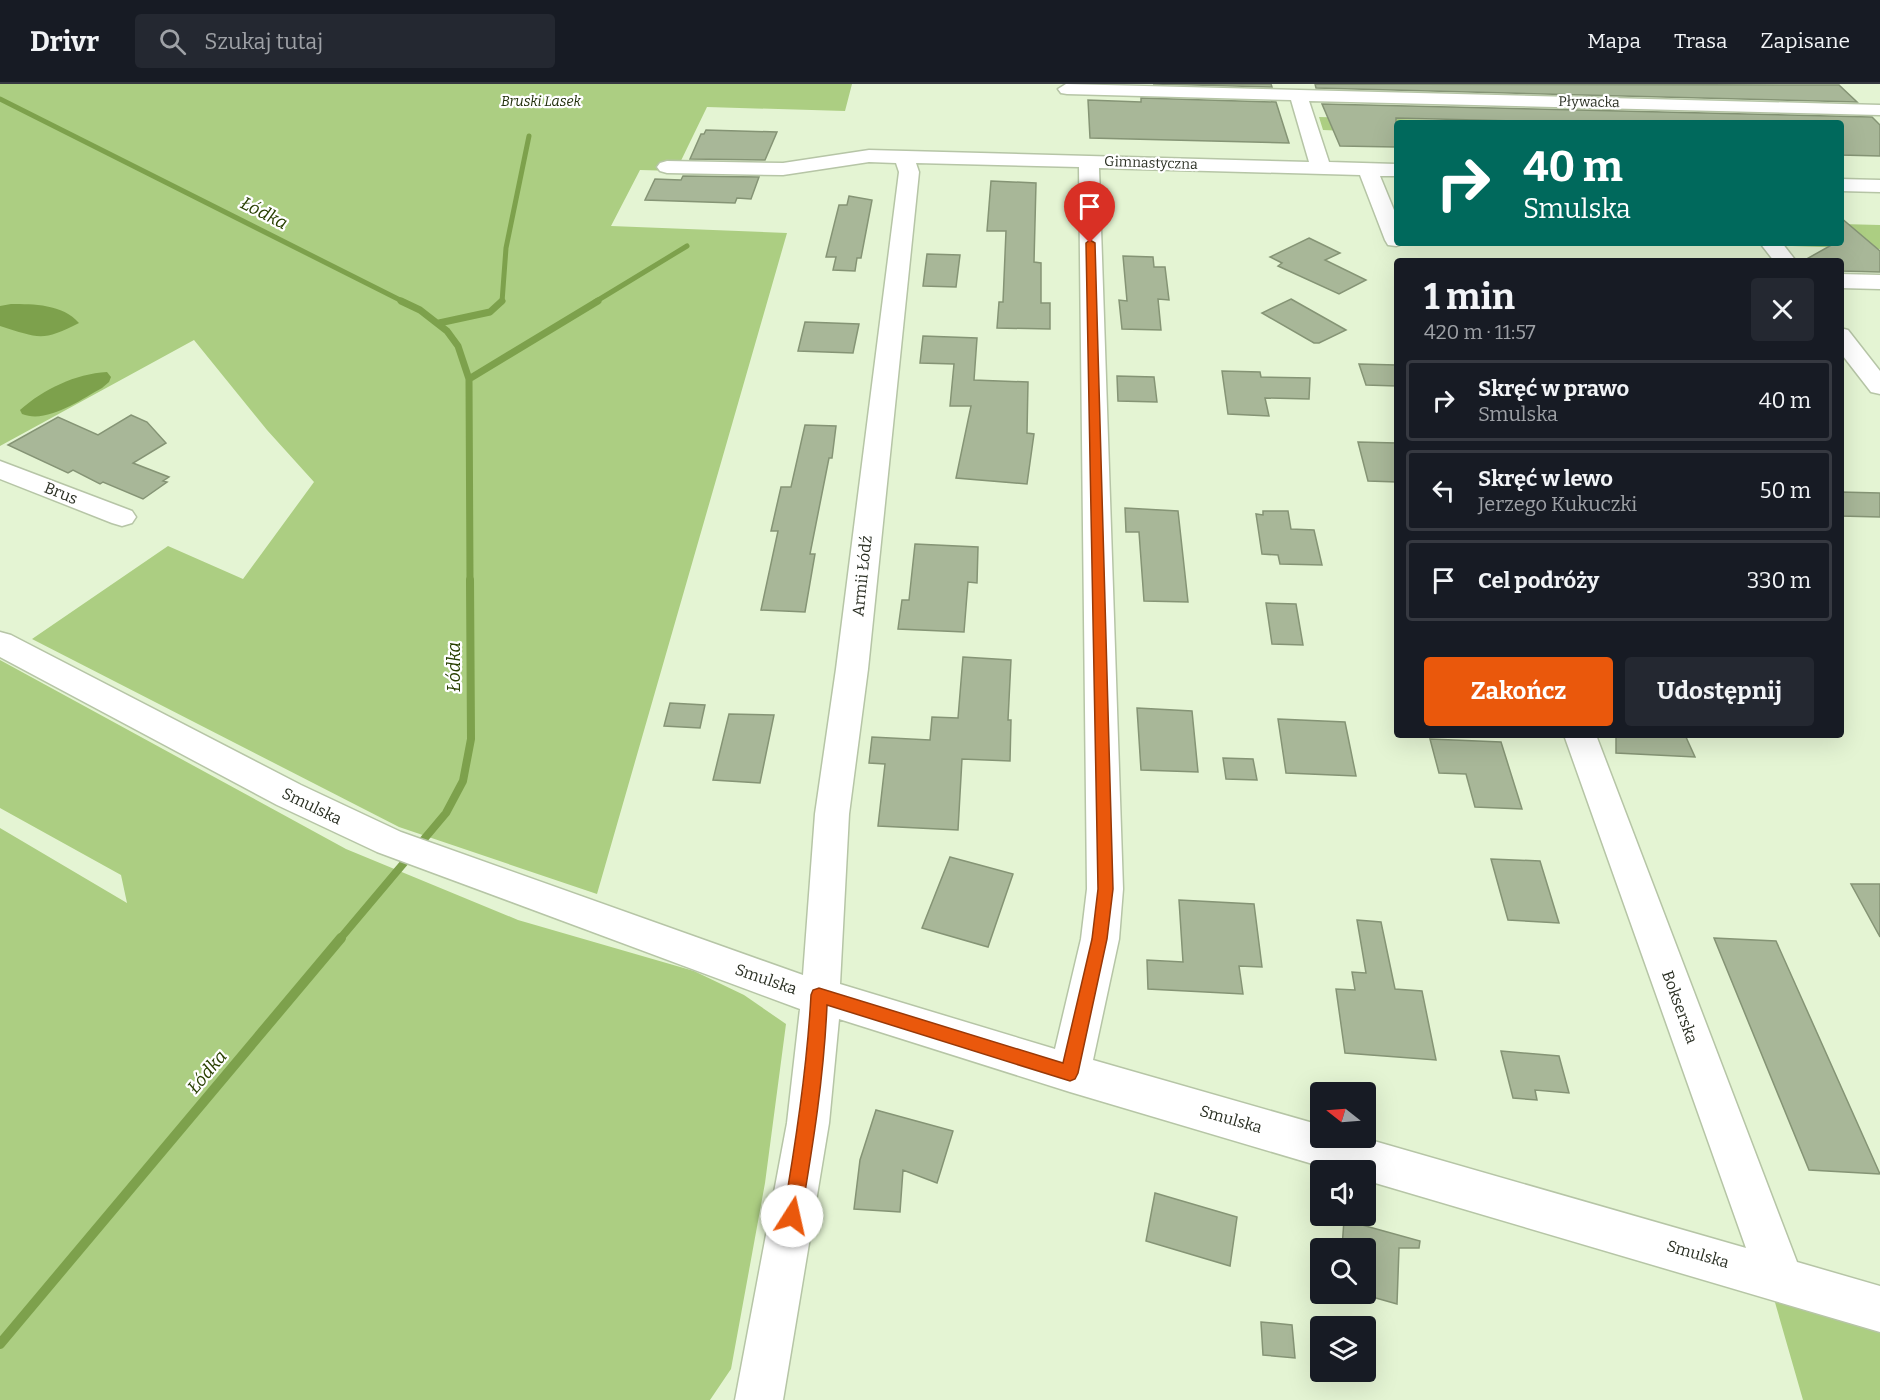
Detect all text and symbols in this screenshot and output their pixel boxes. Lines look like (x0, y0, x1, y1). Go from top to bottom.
search box (135, 14, 555, 68)
text: Drivr (30, 25, 99, 58)
icon: search (156, 25, 189, 58)
text: Szukaj tutaj (204, 28, 323, 55)
text: Mapa (1587, 28, 1641, 54)
text: Trasa (1674, 28, 1727, 54)
text: Zapisane (1760, 28, 1850, 54)
park label: Bruski Lasek (501, 93, 581, 110)
street label: Pływacka (1558, 93, 1620, 111)
text: 40 m (1523, 142, 1623, 192)
icon: right (1424, 144, 1502, 222)
street label: Gimnastyczna (1104, 153, 1198, 173)
pin (1064, 181, 1115, 243)
icon: arrive (1073, 190, 1106, 223)
water label: Łódka (237, 192, 291, 234)
text: Smulska (1523, 193, 1631, 225)
text: 1 min (1424, 275, 1515, 319)
button: close (1751, 278, 1814, 341)
text: 420 m · 11:57 (1424, 320, 1535, 344)
text: Skręć w prawo (1478, 375, 1629, 402)
icon: right (1427, 384, 1460, 417)
text: 40 m (1759, 387, 1811, 414)
text: Smulska (1478, 402, 1558, 426)
text: Skręć w lewo (1478, 465, 1613, 492)
icon: left (1427, 474, 1460, 507)
text: 50 m (1760, 477, 1811, 504)
street label: Brus (41, 478, 81, 508)
text: Jerzego Kukuczki (1478, 492, 1637, 516)
street label: Armii Łódź (848, 534, 876, 617)
icon: arrive (1427, 564, 1460, 597)
text: Cel podróży (1478, 567, 1599, 594)
text: 330 m (1747, 567, 1811, 594)
water label: Łódka (443, 642, 465, 692)
button: Zakończ (1424, 657, 1613, 726)
button: Udostępnij (1625, 657, 1814, 726)
street label: Smulska (279, 783, 345, 829)
street label: Smulska (733, 960, 800, 998)
street label: Bokserska (1658, 968, 1702, 1046)
water label: Łódka (182, 1046, 232, 1098)
north arrow (1310, 1082, 1376, 1148)
map controls (1310, 1082, 1376, 1382)
street label: Smulska (1198, 1101, 1265, 1137)
button: sound (1310, 1160, 1376, 1226)
position arrow (760, 1184, 824, 1248)
street label: Smulska (1665, 1236, 1732, 1272)
button: search (1310, 1238, 1376, 1304)
button: layers (1310, 1316, 1376, 1382)

